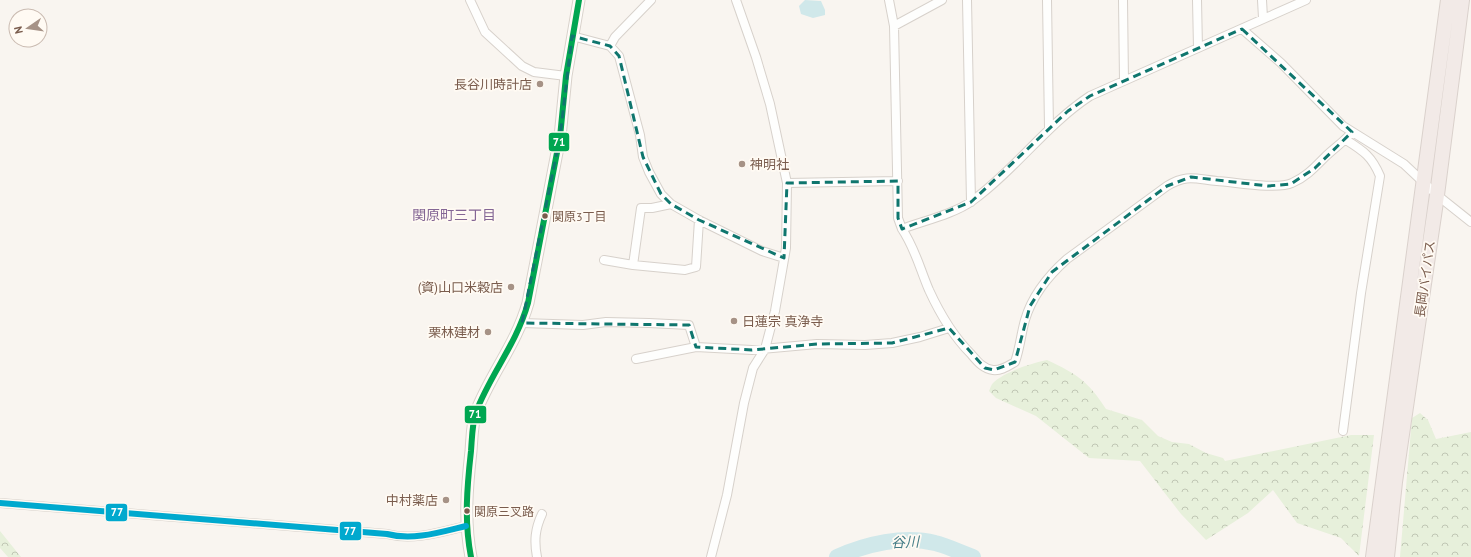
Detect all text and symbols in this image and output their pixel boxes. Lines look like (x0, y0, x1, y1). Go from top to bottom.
north arrow (8, 8, 48, 48)
text: N (11, 25, 26, 35)
place label: 長谷川時計店 (454, 76, 532, 93)
marker: 長谷川時計店 (535, 79, 545, 89)
line badge: 71 (548, 132, 570, 152)
text: 71 (553, 135, 565, 149)
place label: 神明社 (750, 156, 789, 173)
marker: 神明社 (737, 159, 747, 169)
district label: 関原町三丁目 (412, 206, 496, 224)
place label: 関原3丁目 (552, 209, 607, 224)
marker: 関原3丁目 (540, 211, 550, 221)
street label: 長岡バイパス (1411, 239, 1439, 319)
place label: (資)山口米穀店 (418, 279, 503, 296)
marker: (資)山口米穀店 (506, 282, 516, 292)
place label: 日蓮宗 真浄寺 (742, 313, 823, 330)
marker: 日蓮宗 真浄寺 (729, 316, 739, 326)
place label: 栗林建材 (428, 324, 480, 341)
marker: 栗林建材 (483, 327, 493, 337)
line badge: 71 (464, 405, 487, 424)
text: 71 (469, 407, 481, 421)
place label: 中村薬店 (386, 492, 438, 509)
marker: 中村薬店 (441, 495, 451, 505)
line badge: 77 (105, 503, 128, 522)
place label: 関原三叉路 (474, 504, 534, 519)
text: 77 (111, 505, 123, 519)
marker: 関原三叉路 (462, 506, 472, 516)
line badge: 77 (339, 521, 362, 541)
text: 77 (344, 524, 356, 538)
water label: 谷川 (891, 532, 921, 551)

